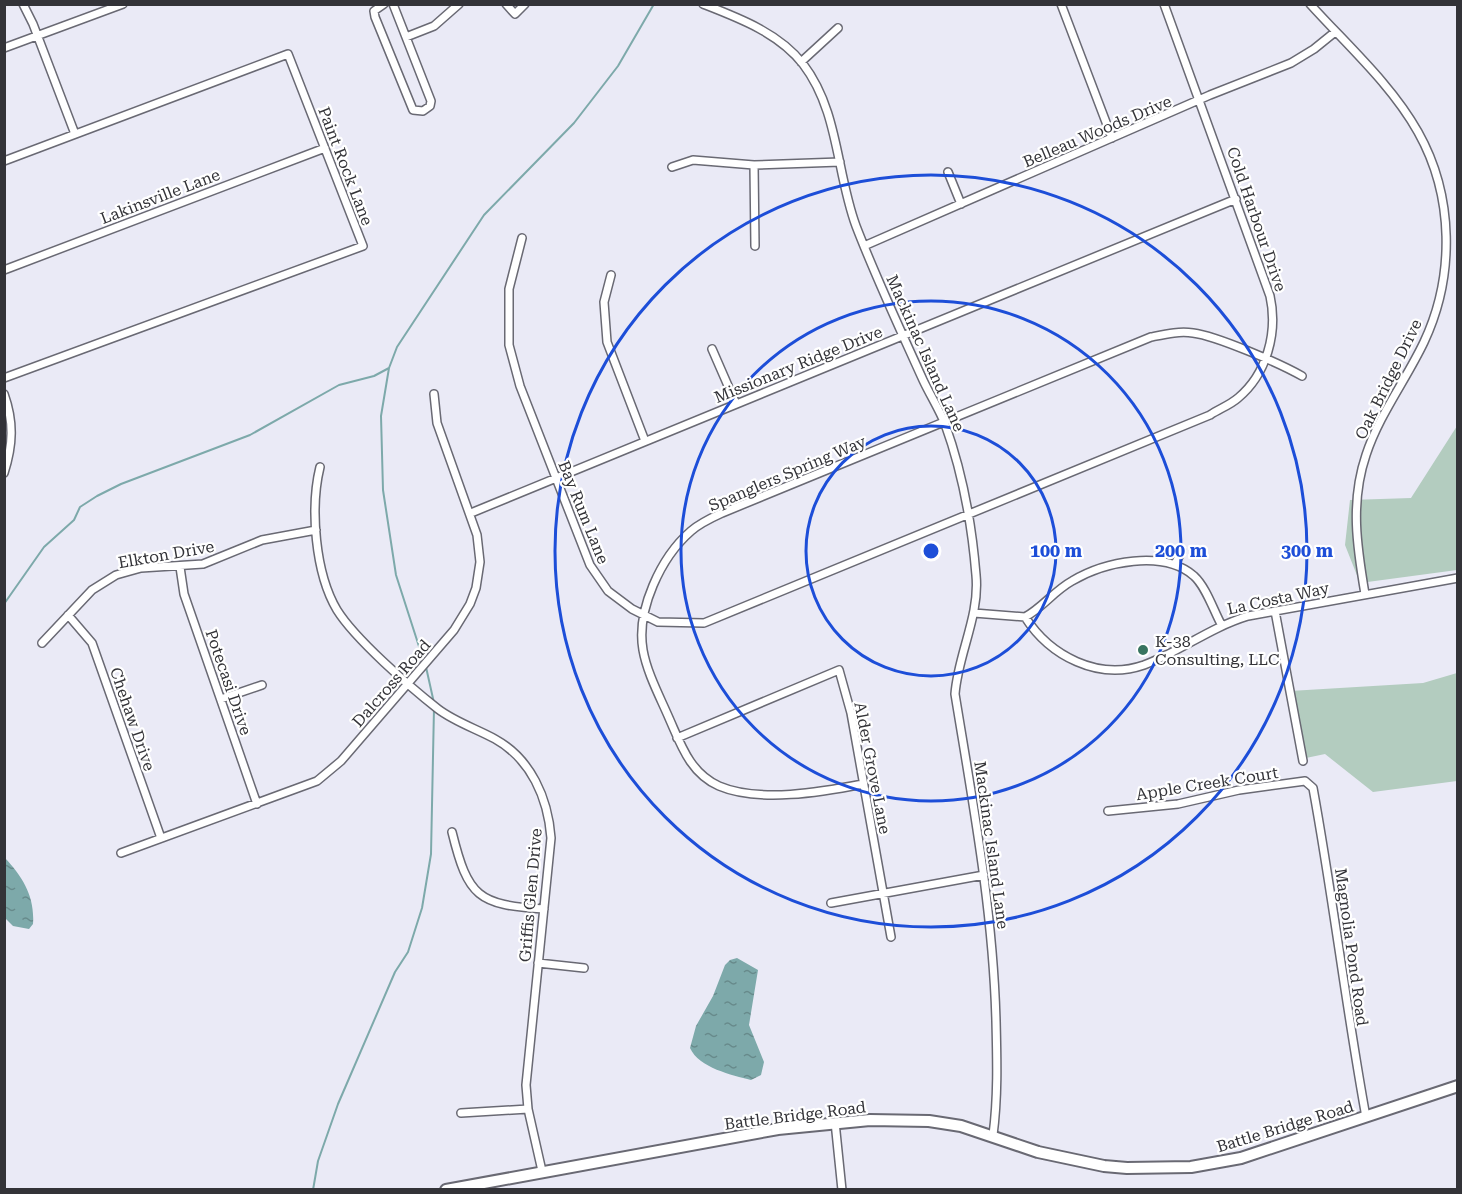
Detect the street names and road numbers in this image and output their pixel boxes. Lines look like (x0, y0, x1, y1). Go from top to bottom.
street label: Belleau Woods Drive (1020, 91, 1175, 171)
street label: Paint Rock Lane (314, 104, 377, 228)
street label: Cold Harbour Drive (1223, 144, 1290, 294)
street label: Lakinsville Lane (98, 165, 223, 228)
street label: Mackinac Island Lane (882, 272, 969, 435)
street label: Oak Bridge Drive (1351, 316, 1426, 442)
street label: Missionary Ridge Drive (711, 322, 885, 407)
street label: Spanglers Spring Way (706, 431, 869, 515)
street label: Bay Rum Lane (554, 458, 613, 567)
street label: Elkton Drive (117, 537, 216, 572)
street label: La Costa Way (1225, 578, 1331, 619)
street label: Potecasi Drive (202, 627, 256, 738)
street label: Dalcross Road (348, 636, 435, 731)
street label: Chehaw Drive (106, 665, 159, 774)
street label: Alder Grove Lane (850, 700, 895, 836)
street label: Mackinac Island Lane (970, 760, 1013, 930)
street label: Apple Creek Court (1135, 763, 1280, 804)
street label: Griffis Glen Drive (515, 827, 546, 963)
street label: Magnolia Pond Road (1331, 867, 1372, 1027)
street label: Battle Bridge Road (723, 1097, 867, 1134)
street label: Battle Bridge Road (1214, 1097, 1356, 1156)

